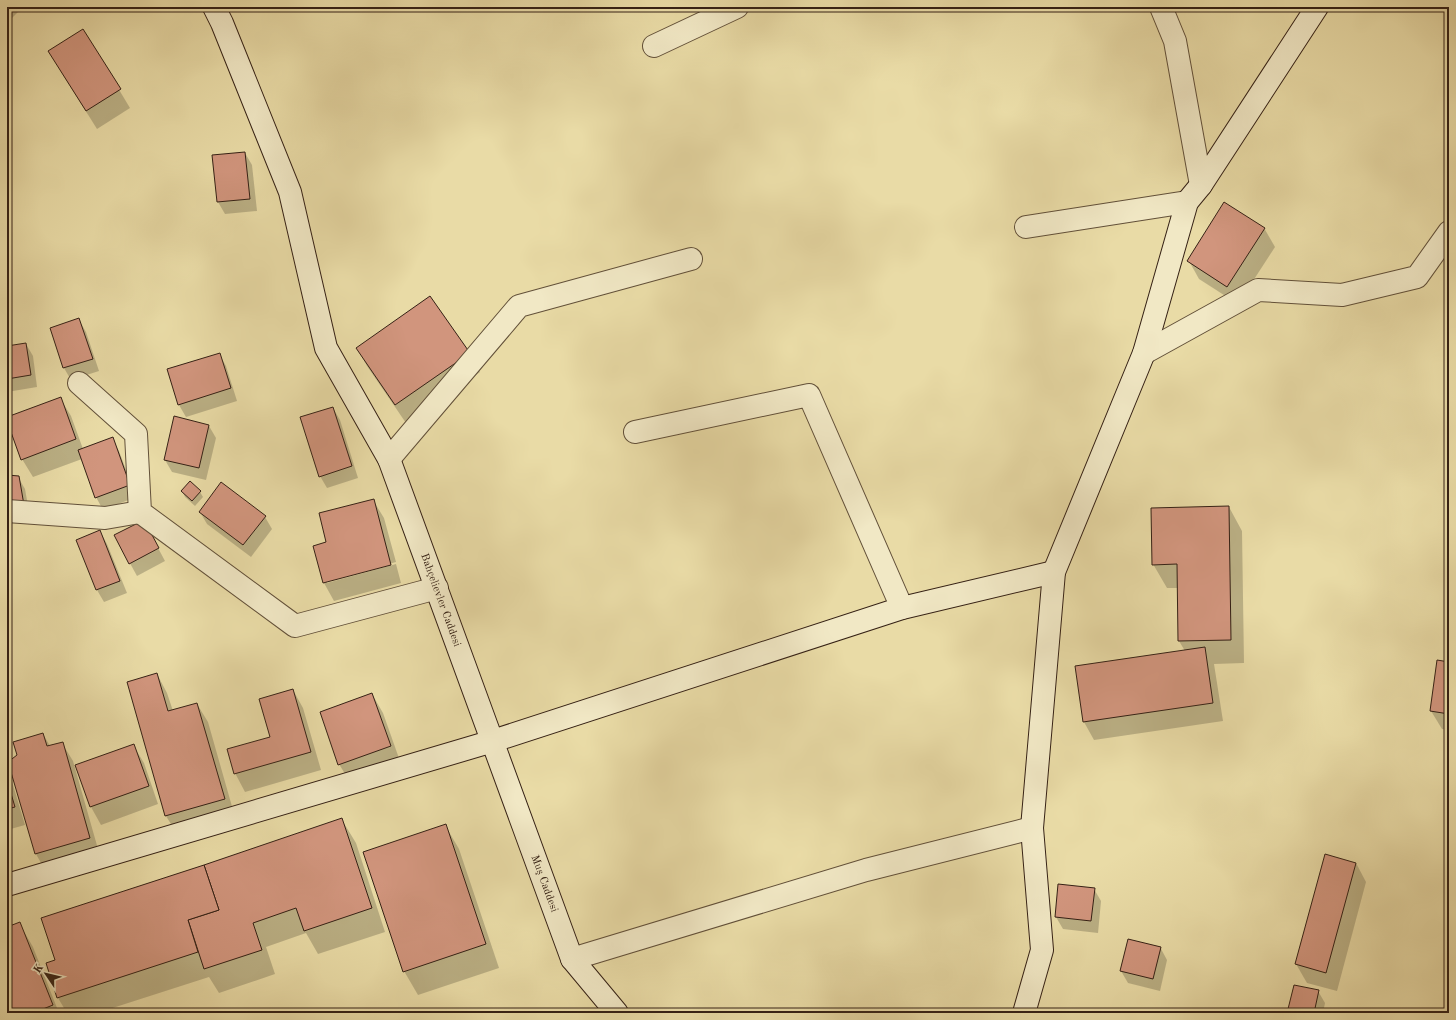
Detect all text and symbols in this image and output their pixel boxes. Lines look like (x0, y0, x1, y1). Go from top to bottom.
street label: Bahçelievler Caddesi (419, 552, 463, 648)
street label: Muş Caddesi (529, 854, 560, 914)
north arrow (26, 954, 66, 994)
text: K (32, 962, 46, 976)

